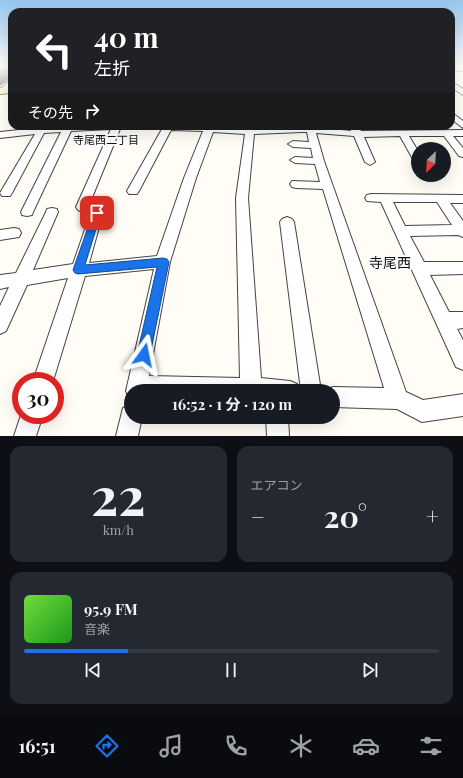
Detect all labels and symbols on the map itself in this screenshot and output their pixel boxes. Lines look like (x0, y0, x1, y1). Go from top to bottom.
district label: 寺尾西二丁目 (73, 132, 139, 147)
north arrow (411, 142, 451, 182)
pin (80, 196, 114, 230)
district label: 寺尾西 (369, 253, 411, 272)
position arrow (123, 334, 165, 376)
speed limit sign: 30 (12, 372, 64, 424)

